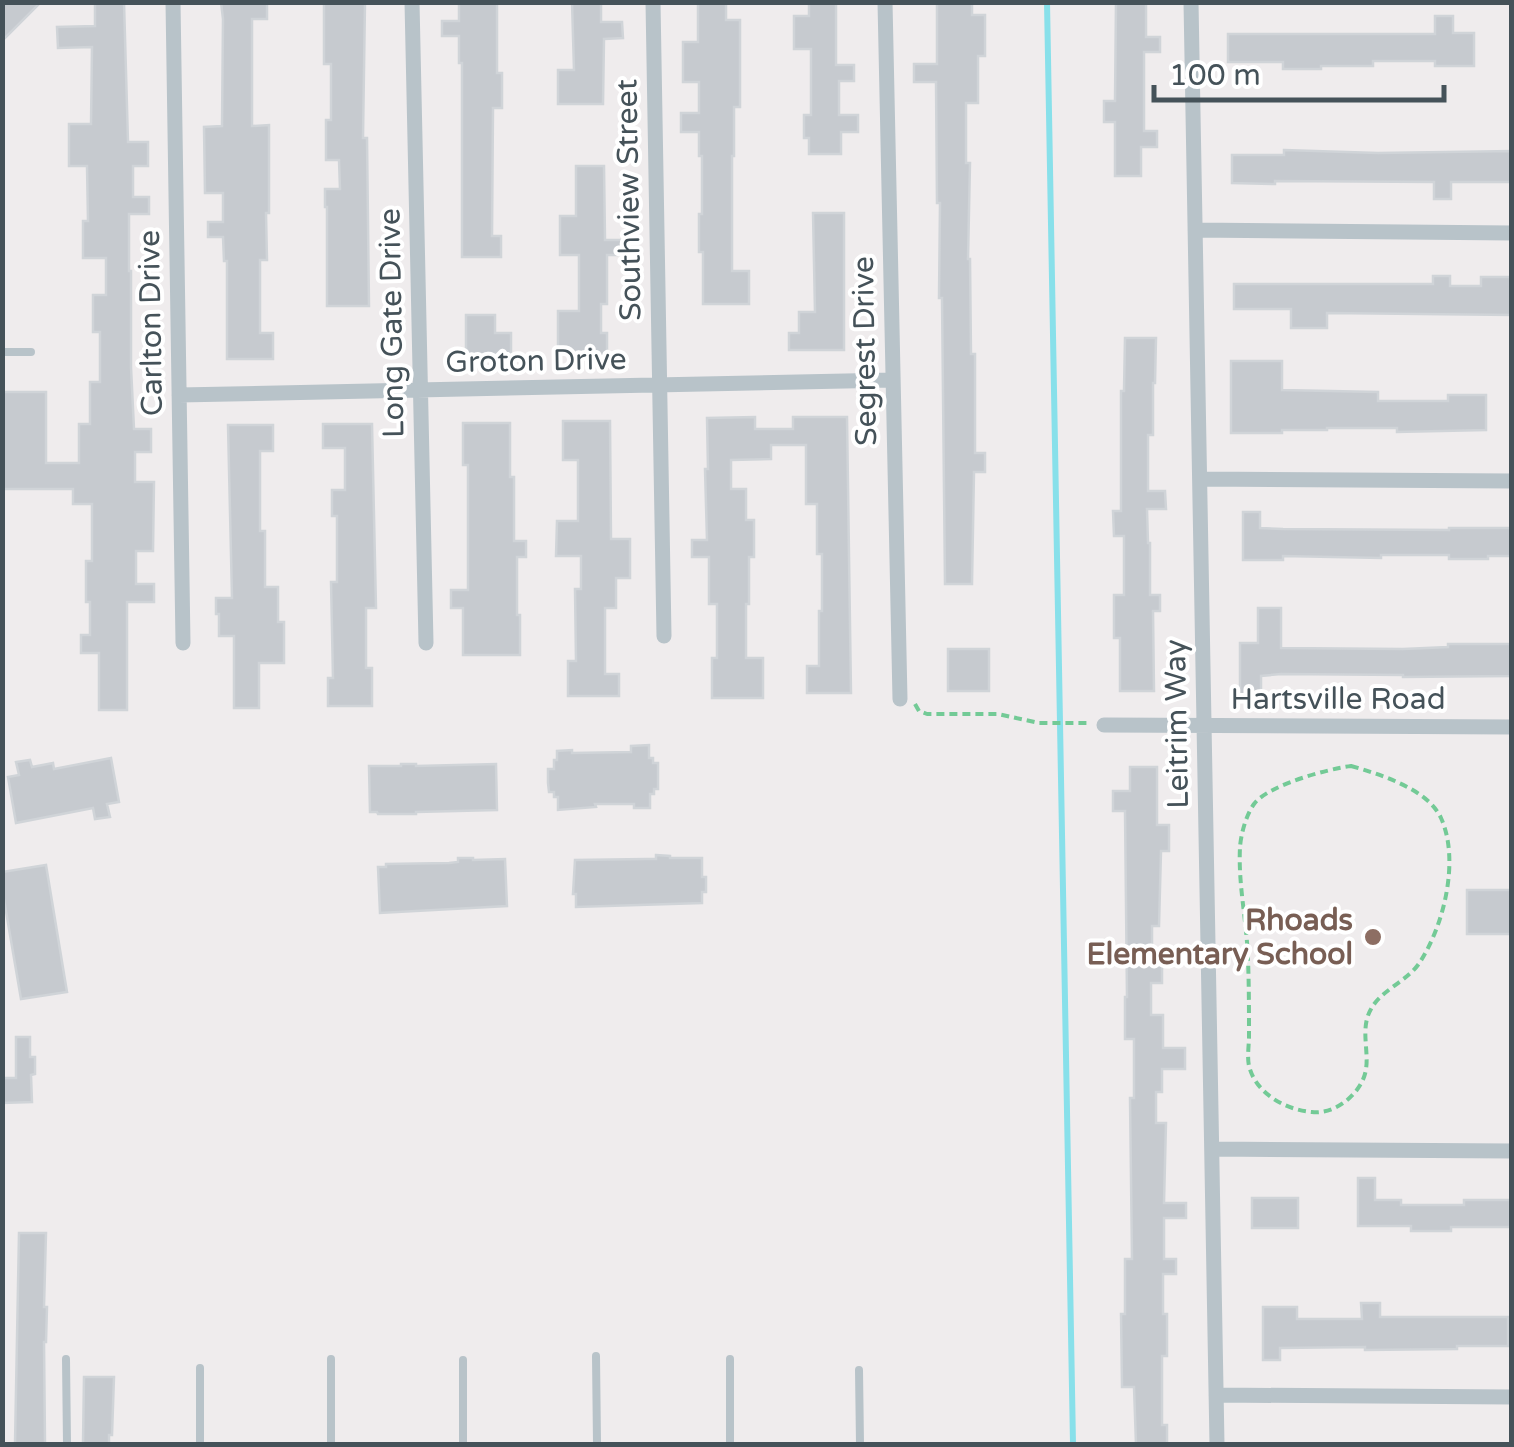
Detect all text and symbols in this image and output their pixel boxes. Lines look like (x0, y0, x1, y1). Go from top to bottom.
scale bar (1154, 40, 1444, 102)
text: 100 m (1169, 57, 1261, 94)
street label: Southview Street (608, 79, 650, 321)
street label: Long Gate Drive (371, 208, 413, 438)
street label: Carlton Drive (131, 230, 171, 416)
street label: Segrest Drive (845, 256, 885, 446)
street label: Groton Drive (445, 341, 627, 381)
street label: Leitrim Way (1157, 639, 1197, 809)
street label: Hartsville Road (1230, 681, 1446, 718)
place label: Rhoads Elementary School (1087, 902, 1353, 973)
marker: Rhoads Elementary School (1362, 926, 1384, 948)

